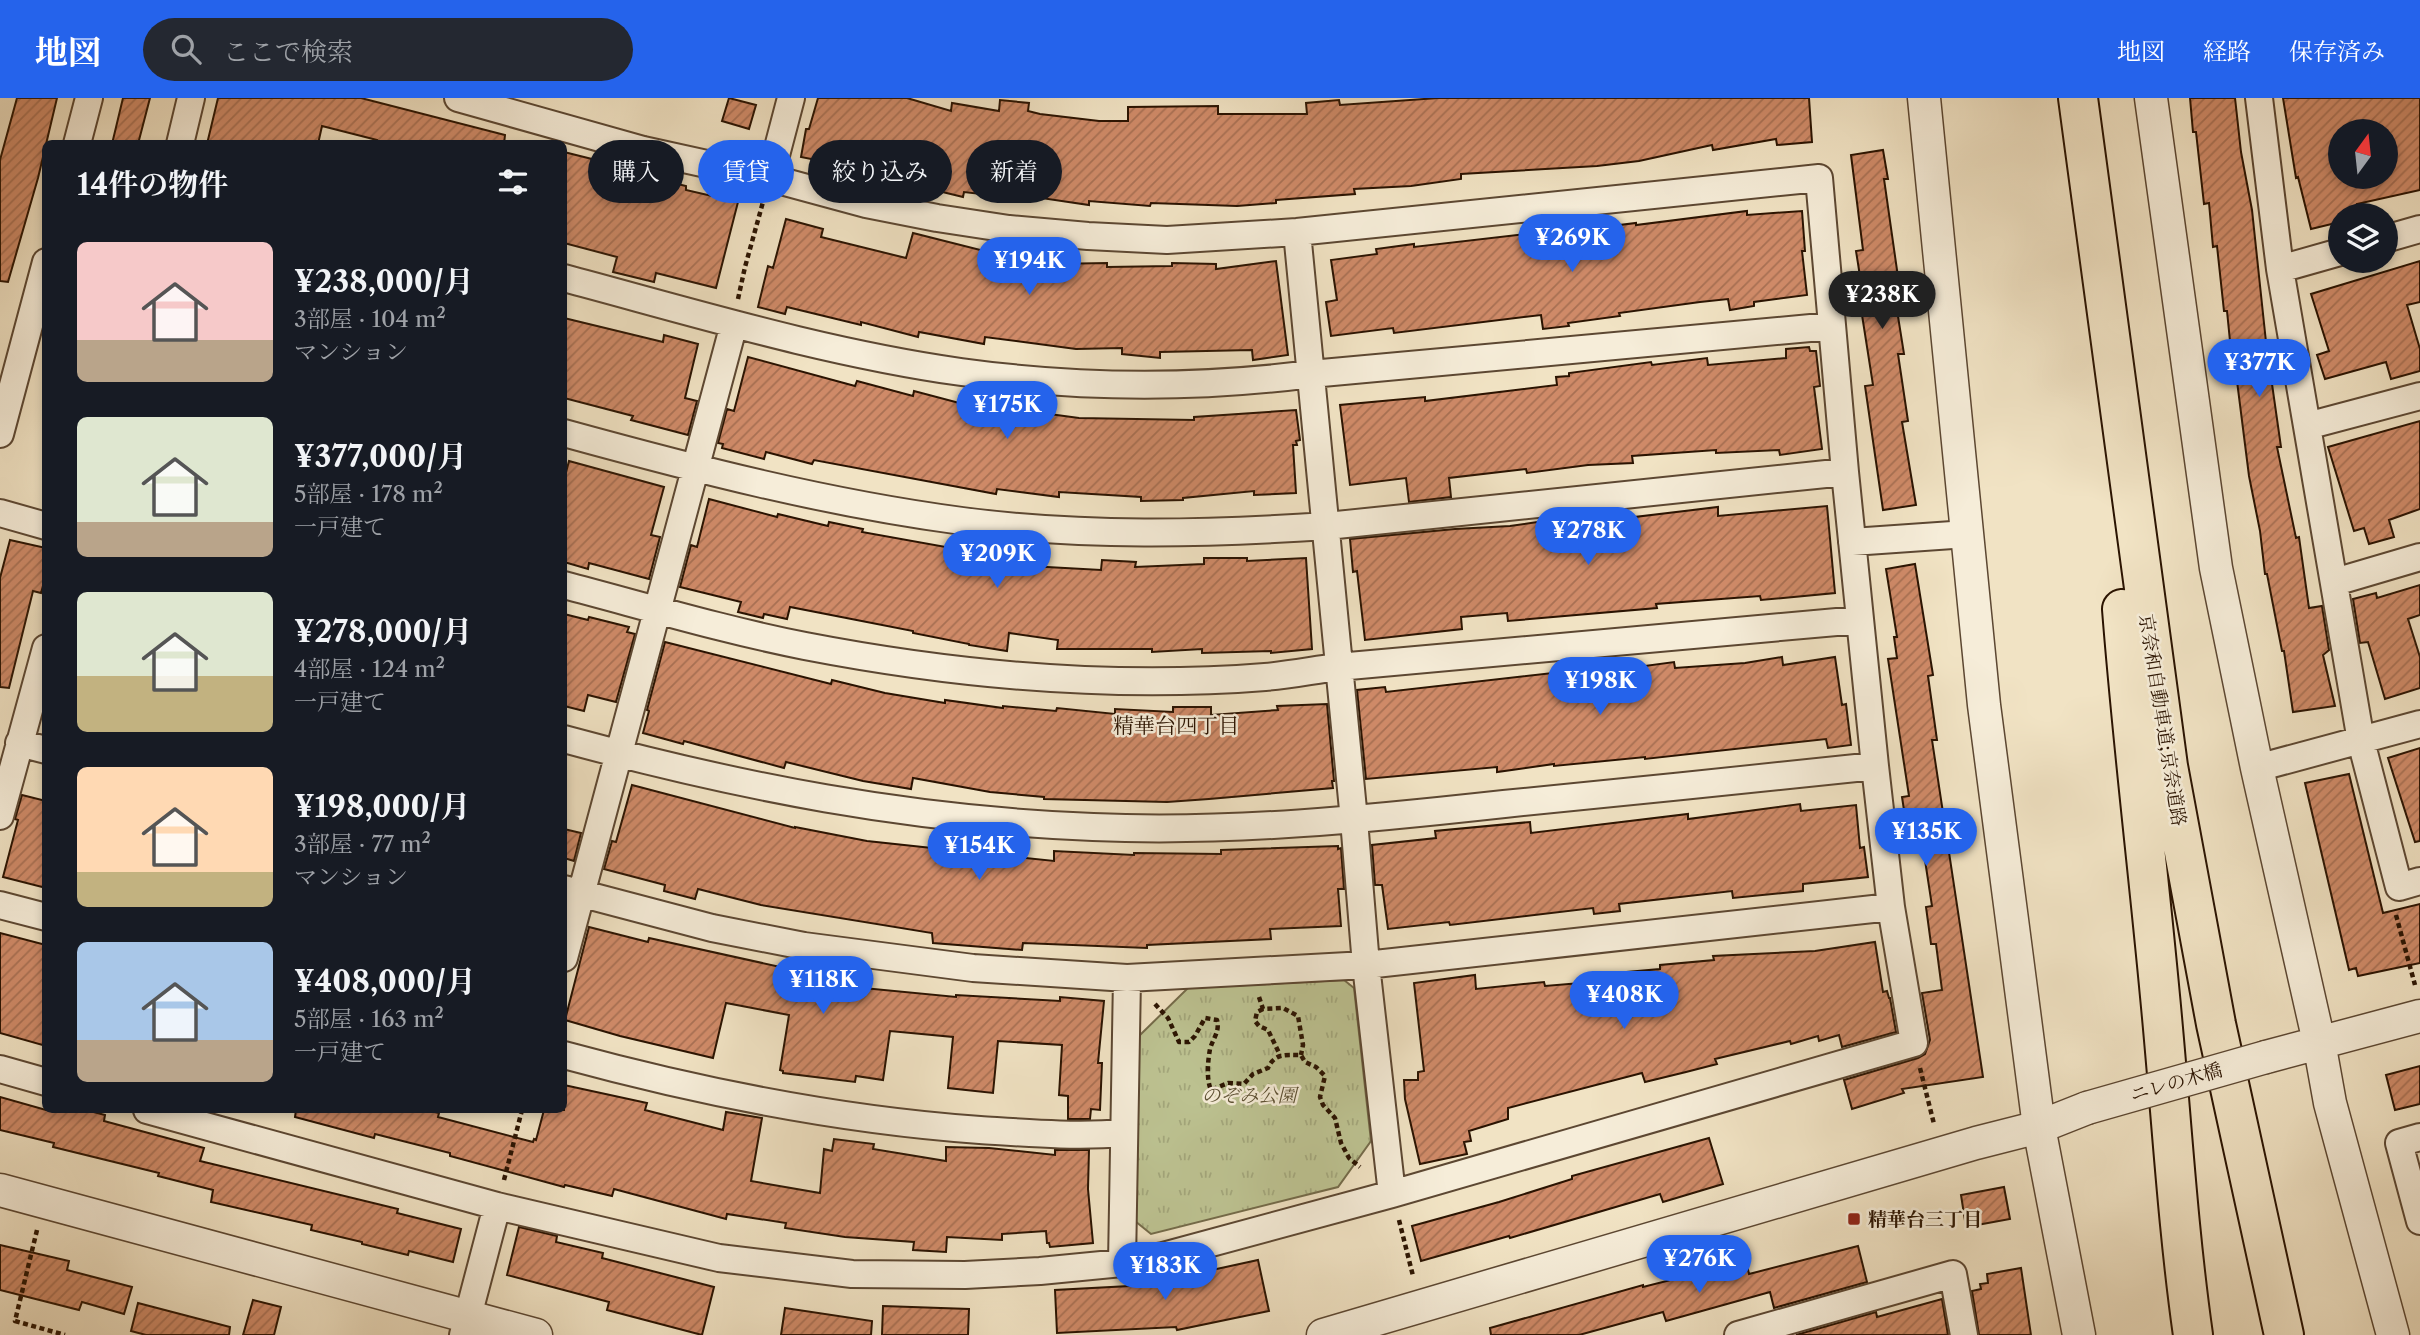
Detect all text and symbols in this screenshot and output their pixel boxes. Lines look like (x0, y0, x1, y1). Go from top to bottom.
search box (143, 18, 633, 81)
icon: search (167, 30, 205, 68)
text: 地図 (35, 32, 101, 73)
text: ここで検索 (223, 36, 353, 68)
text: 地図 (2117, 37, 2165, 66)
text: 経路 (2203, 37, 2251, 66)
text: 保存済み (2289, 37, 2385, 66)
north arrow (2328, 119, 2398, 189)
map controls (2328, 119, 2398, 273)
chip: 購入 (588, 140, 684, 203)
chip: 賃貸 (698, 140, 794, 203)
chip: 絞り込み (808, 140, 952, 203)
chip: 新着 (966, 140, 1062, 203)
icon: filters (494, 163, 532, 201)
text: 14件の物件 (77, 166, 228, 203)
button: layers (2328, 203, 2398, 273)
pin: ¥269K (1523, 214, 1621, 274)
text: ¥269K (1534, 223, 1610, 251)
pin: ¥194K (980, 238, 1078, 297)
text: ¥194K (993, 246, 1065, 274)
text: ¥238,000/月 (294, 263, 474, 300)
icon: home (133, 270, 217, 354)
pin: ¥238K (1833, 272, 1931, 331)
text: ¥238K (1845, 280, 1919, 308)
text: 3部屋 · 104 m² (294, 305, 446, 333)
text: マンション (294, 338, 408, 366)
pin: ¥377K (2210, 340, 2308, 399)
text: ¥377K (2223, 348, 2295, 376)
pin: ¥175K (958, 382, 1056, 441)
text: ¥175K (973, 390, 1041, 418)
text: ¥377,000/月 (294, 438, 467, 475)
icon: home (133, 445, 217, 529)
text: 5部屋 · 178 m² (294, 480, 443, 508)
pin: ¥278K (1539, 508, 1637, 567)
text: 一戸建て (294, 513, 386, 541)
text: ¥278K (1551, 516, 1625, 544)
pin: ¥209K (948, 531, 1046, 590)
text: ¥209K (959, 539, 1035, 567)
street label: 京奈和自動車道;京奈道路 (2134, 612, 2191, 828)
text: ¥278,000/月 (294, 613, 472, 650)
icon: home (133, 620, 217, 704)
text: 4部屋 · 124 m² (294, 655, 445, 683)
pin: ¥198K (1551, 658, 1649, 717)
text: ¥198K (1564, 666, 1636, 694)
text: 一戸建て (294, 688, 386, 716)
district label: 精華台四丁目 (1113, 713, 1239, 738)
text: ¥198,000/月 (294, 788, 470, 825)
icon: home (133, 795, 217, 879)
pin: ¥135K (1877, 808, 1975, 868)
text: ¥135K (1891, 817, 1961, 845)
pin: ¥154K (930, 822, 1028, 882)
text: 3部屋 · 77 m² (294, 830, 431, 858)
text: ¥154K (944, 831, 1014, 859)
text: マンション (294, 863, 408, 891)
pin: ¥118K (774, 956, 872, 1016)
text: ¥408,000/月 (294, 963, 476, 1000)
text: ¥118K (789, 965, 858, 993)
icon: home (133, 970, 217, 1054)
pin: ¥408K (1575, 972, 1673, 1031)
text: ¥408K (1586, 980, 1662, 1008)
text: 5部屋 · 163 m² (294, 1005, 444, 1033)
text: 一戸建て (294, 1038, 386, 1066)
street label: ニレの木橋 (2127, 1058, 2225, 1107)
park label: のぞみ公園 (1201, 1084, 1299, 1107)
place label: 精華台三丁目 (1868, 1208, 1982, 1231)
marker: 精華台三丁目 (1846, 1211, 1862, 1227)
pin: ¥276K (1650, 1236, 1748, 1295)
pin: ¥183K (1116, 1242, 1214, 1302)
text: ¥276K (1663, 1244, 1735, 1272)
text: ¥183K (1129, 1251, 1201, 1279)

